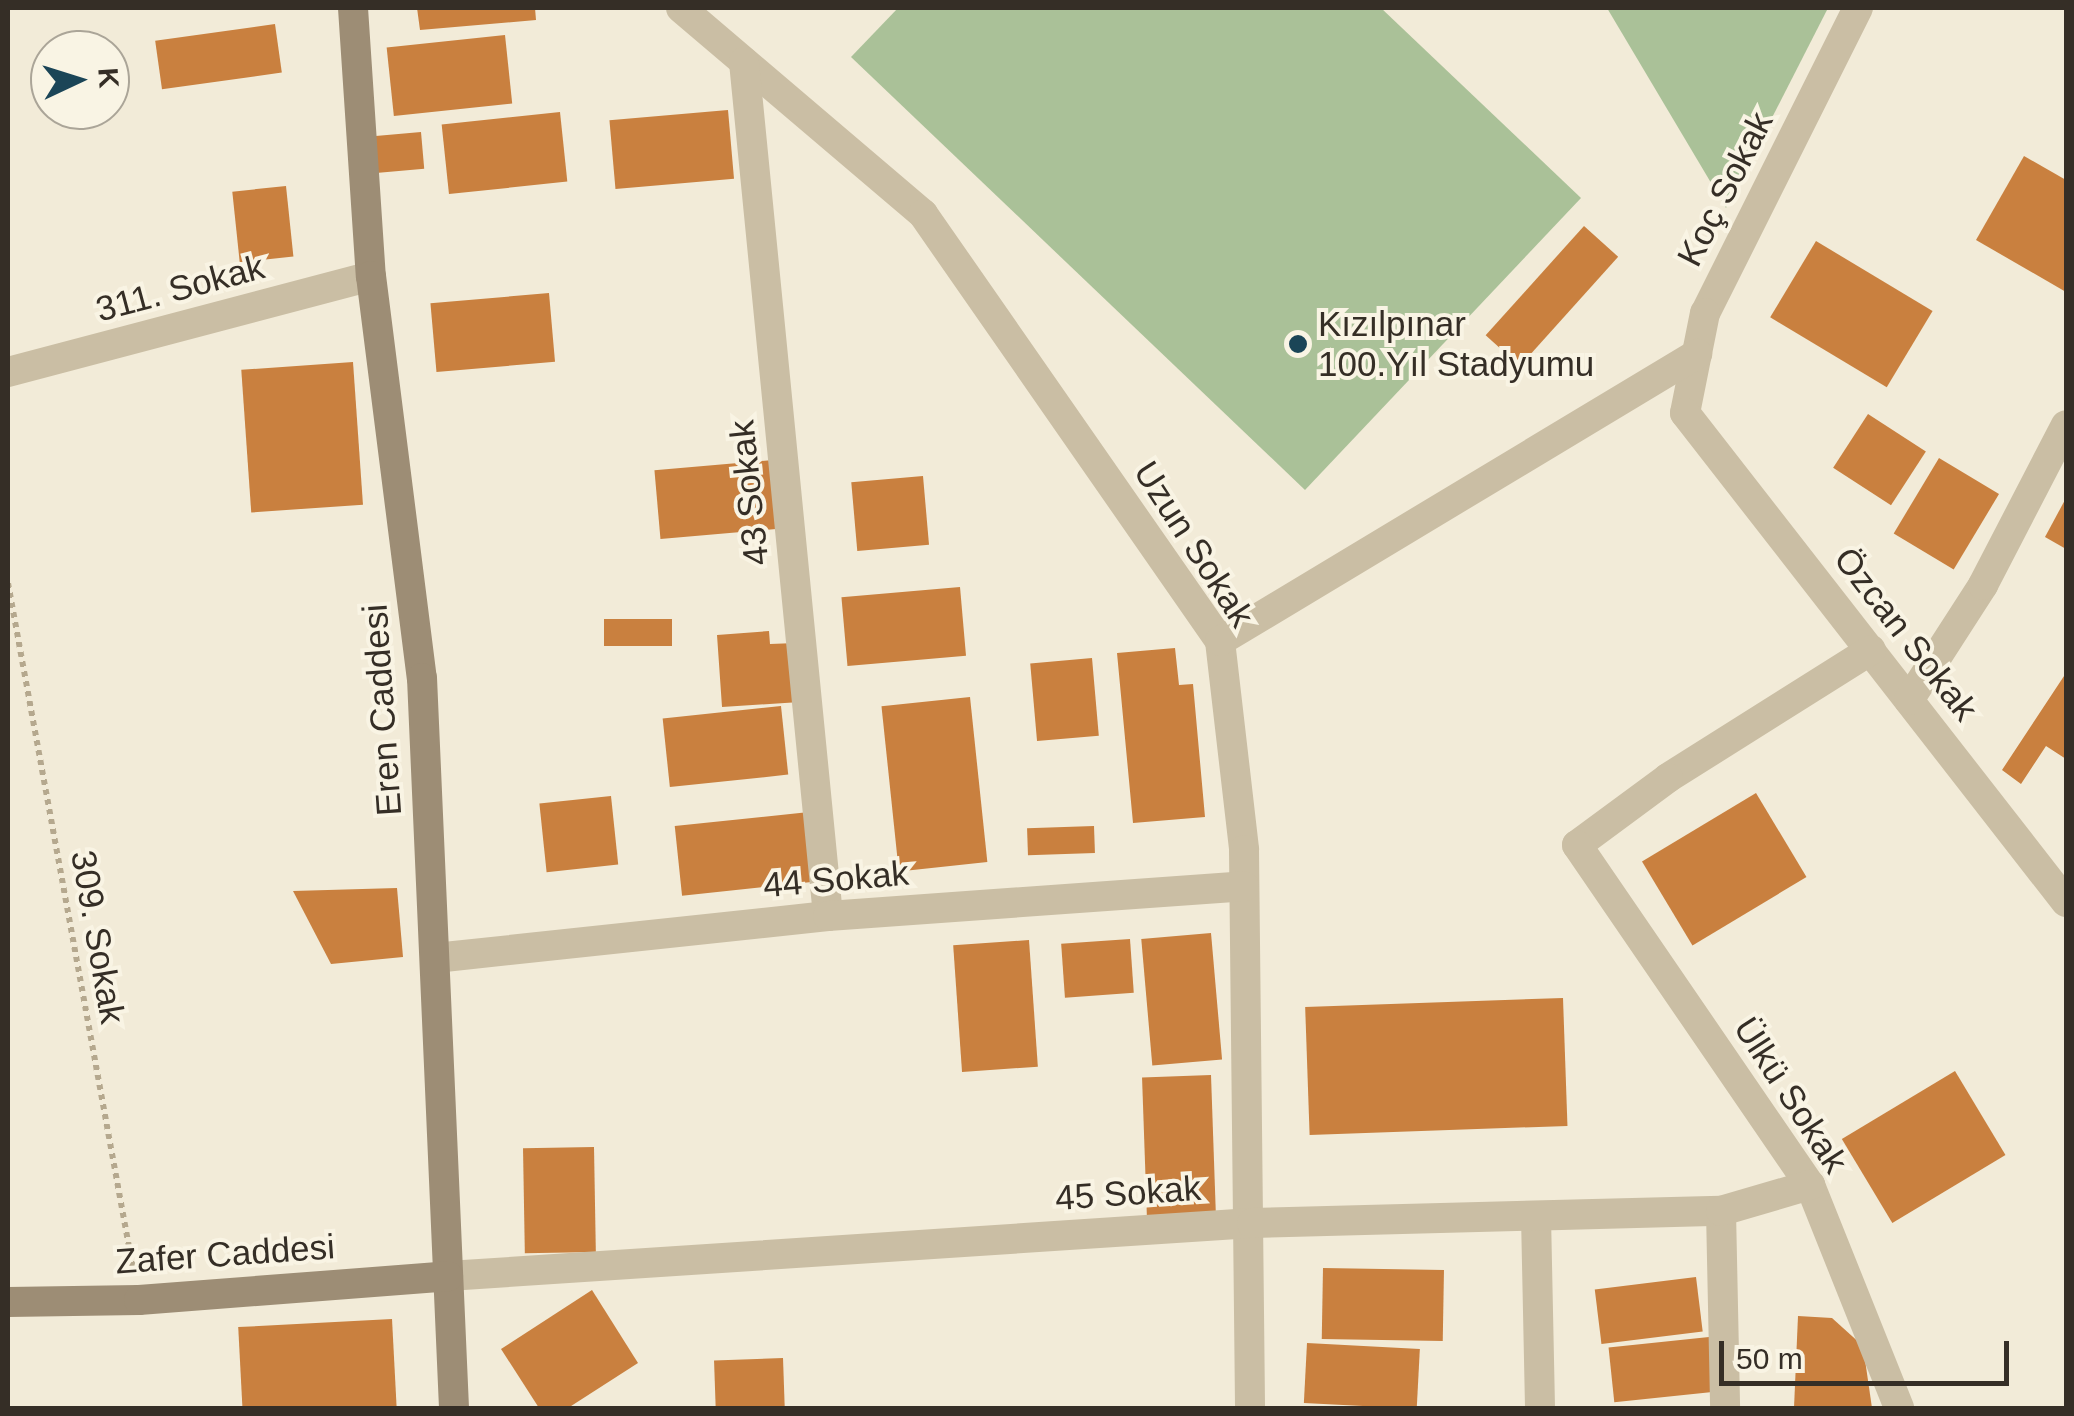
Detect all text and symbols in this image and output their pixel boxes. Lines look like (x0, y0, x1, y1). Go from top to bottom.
north arrow (30, 30, 130, 130)
text: K (92, 67, 125, 89)
street label: Koç Sokak (1668, 105, 1782, 273)
street label: 311. Sokak (91, 245, 269, 331)
place label: Kızılpınar 100.Yıl Stadyumu (1318, 303, 1594, 385)
marker: Kızılpınar 100.Yıl Stadyumu (1287, 333, 1309, 355)
street label: 43 Sokak (720, 418, 778, 568)
street label: Uzun Sokak (1125, 453, 1263, 635)
street label: Özcan Sokak (1825, 539, 1987, 729)
street label: Eren Caddesi (354, 603, 410, 817)
street label: 309. Sokak (62, 847, 134, 1027)
street label: 44 Sokak (761, 852, 911, 906)
street label: Ülkü Sokak (1725, 1009, 1857, 1181)
street label: 45 Sokak (1054, 1167, 1202, 1219)
street label: Zafer Caddesi (114, 1225, 336, 1283)
scale bar (1724, 1321, 2014, 1383)
text: 50 m (1736, 1342, 1803, 1375)

